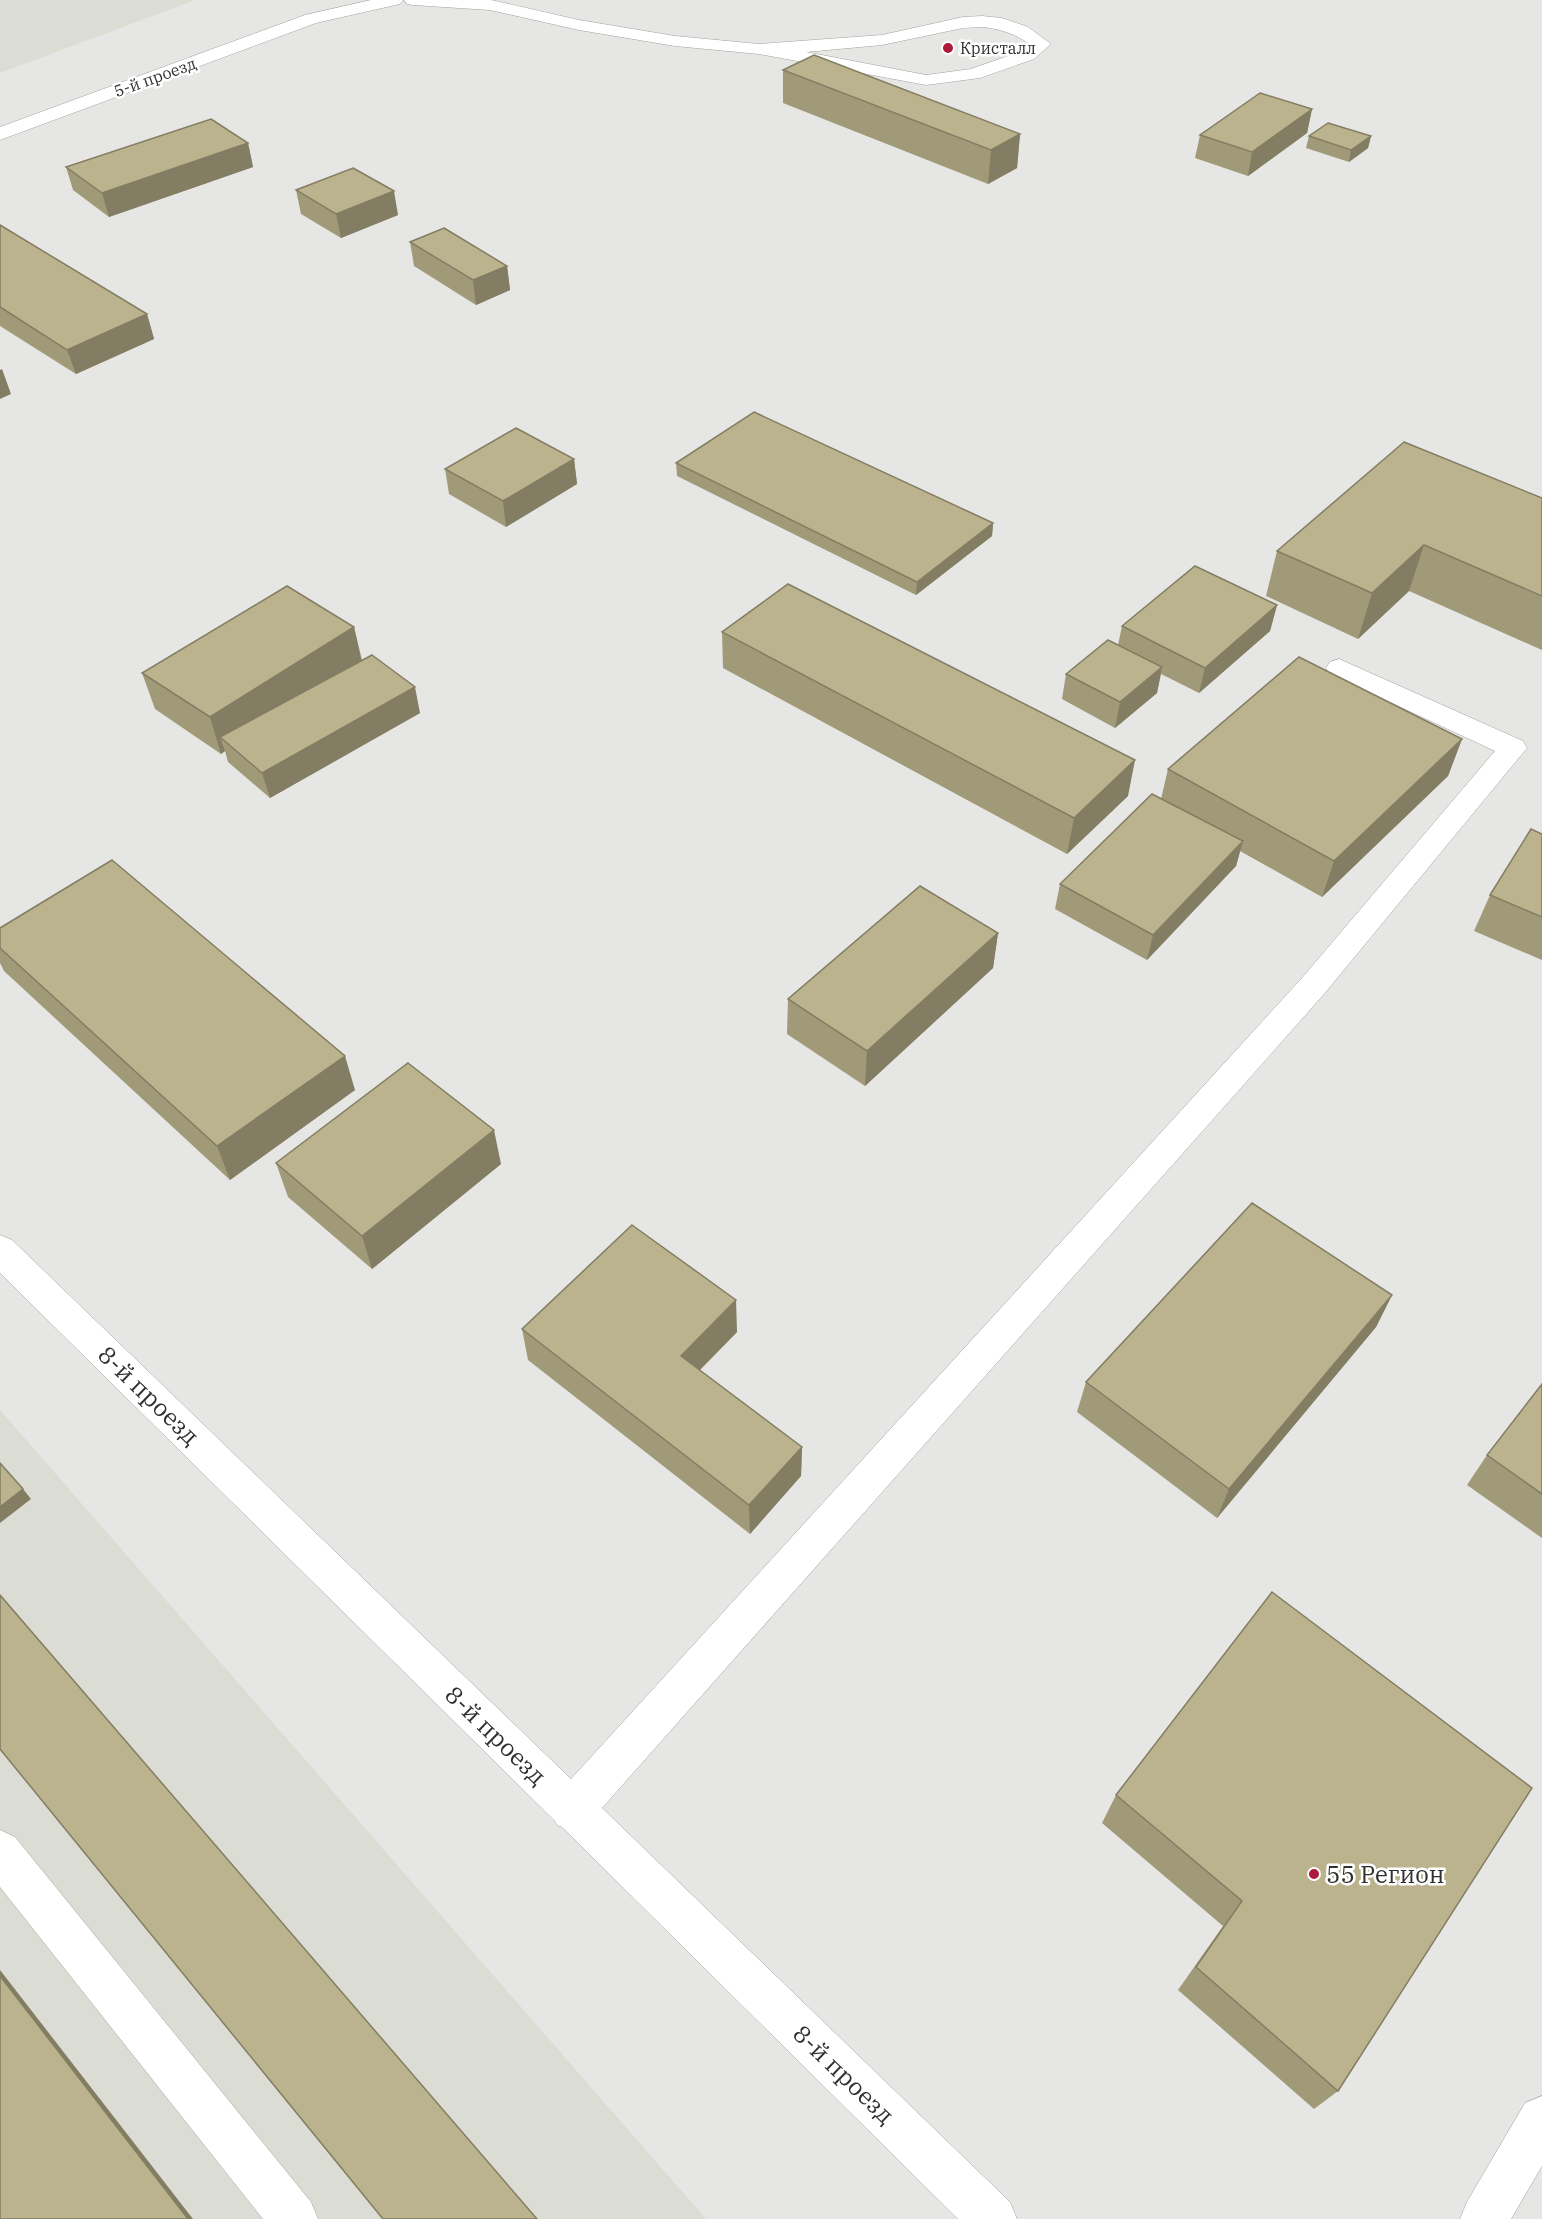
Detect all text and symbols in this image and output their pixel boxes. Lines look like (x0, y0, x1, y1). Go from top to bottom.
place label: Кристалл (960, 38, 1036, 58)
marker: Кристалл (941, 41, 955, 55)
street label: 5-й проезд (111, 53, 199, 101)
street label: 8-й проезд (91, 1339, 207, 1451)
street label: 8-й проезд (438, 1679, 554, 1791)
place label: 55 Регион (1326, 1858, 1445, 1890)
marker: 55 Регион (1307, 1867, 1321, 1881)
street label: 8-й проезд (786, 2018, 902, 2130)

